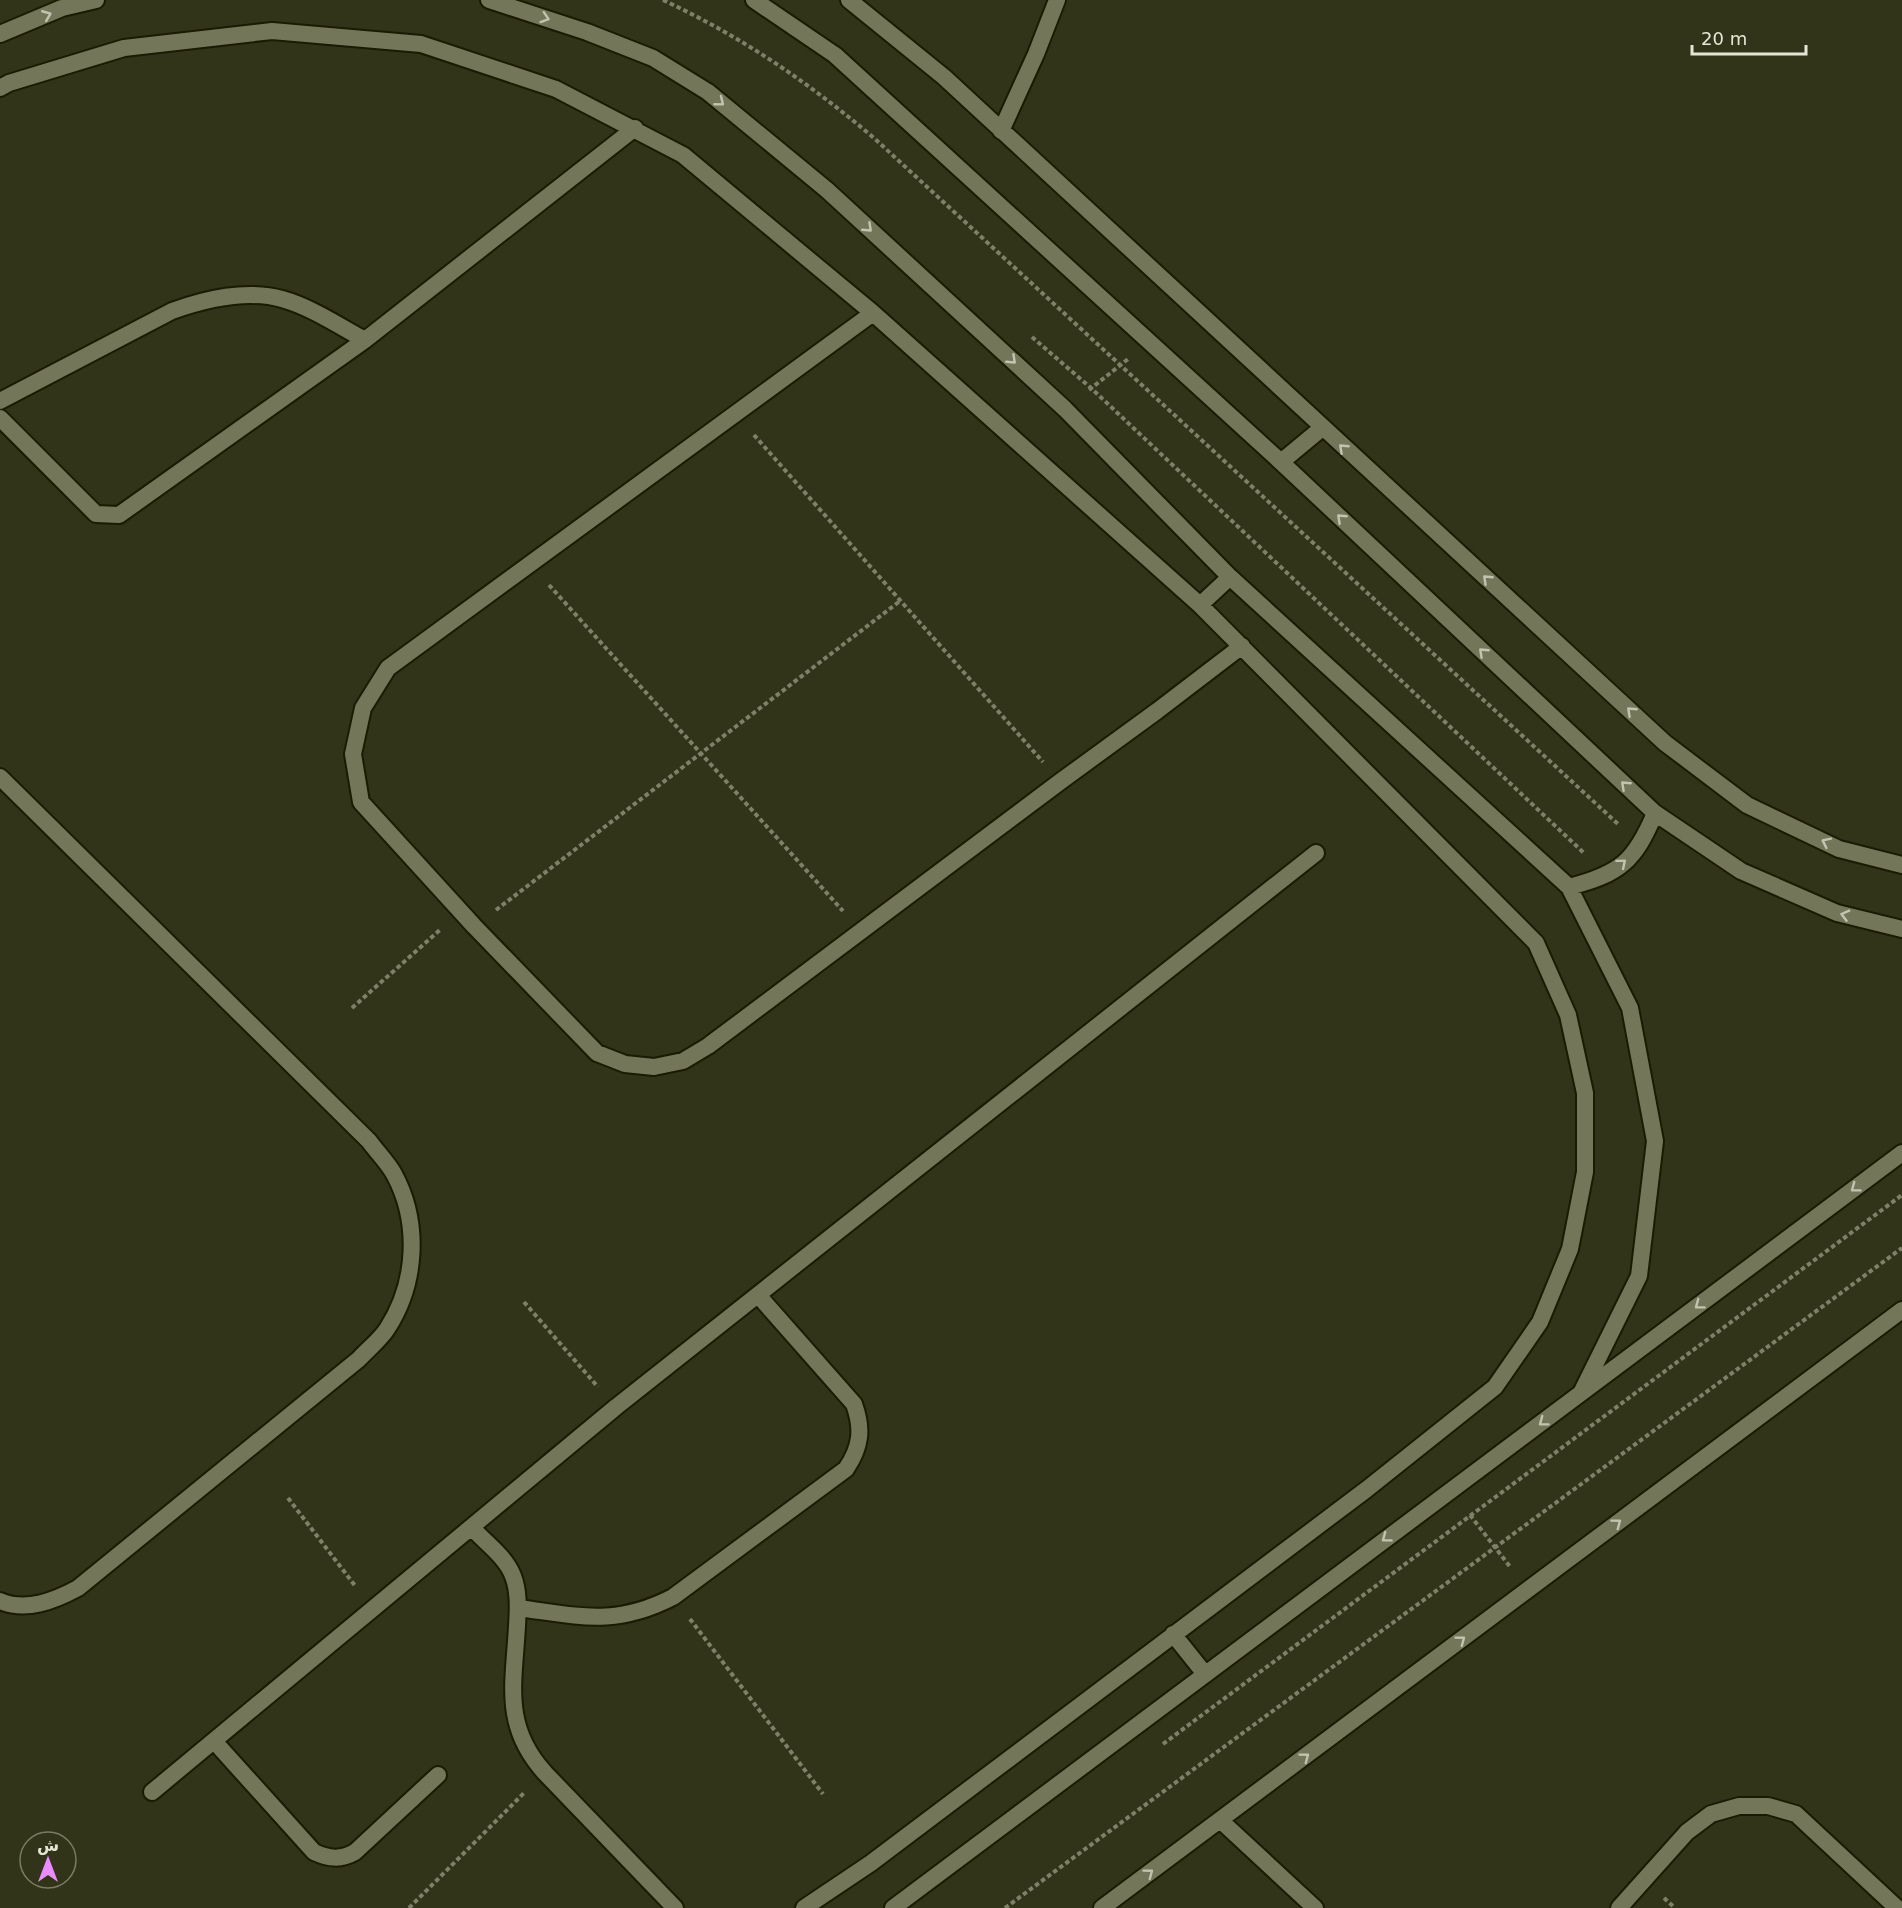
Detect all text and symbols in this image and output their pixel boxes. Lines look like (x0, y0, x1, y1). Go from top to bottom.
one-way arrow (42, 9, 52, 22)
one-way arrow (539, 11, 550, 24)
scale bar (1692, 18, 1806, 56)
text: 20 m (1701, 28, 1747, 49)
one-way arrow (713, 94, 724, 105)
one-way arrow (862, 221, 872, 232)
one-way arrow (1005, 353, 1015, 364)
one-way arrow (1339, 444, 1350, 455)
one-way arrow (1337, 514, 1347, 525)
one-way arrow (1483, 575, 1494, 586)
one-way arrow (1479, 648, 1490, 659)
one-way arrow (1627, 707, 1637, 718)
one-way arrow (1621, 781, 1632, 792)
one-way arrow (1821, 838, 1832, 850)
one-way arrow (1615, 859, 1626, 870)
one-way arrow (1840, 910, 1851, 922)
one-way arrow (1851, 1181, 1862, 1192)
one-way arrow (1695, 1298, 1706, 1309)
one-way arrow (1538, 1414, 1549, 1425)
one-way arrow (1610, 1519, 1621, 1530)
one-way arrow (1382, 1531, 1393, 1542)
one-way arrow (1454, 1636, 1465, 1647)
one-way arrow (1298, 1753, 1309, 1764)
north arrow (18, 1830, 78, 1890)
text: ش (37, 1836, 59, 1855)
one-way arrow (1142, 1869, 1153, 1880)

